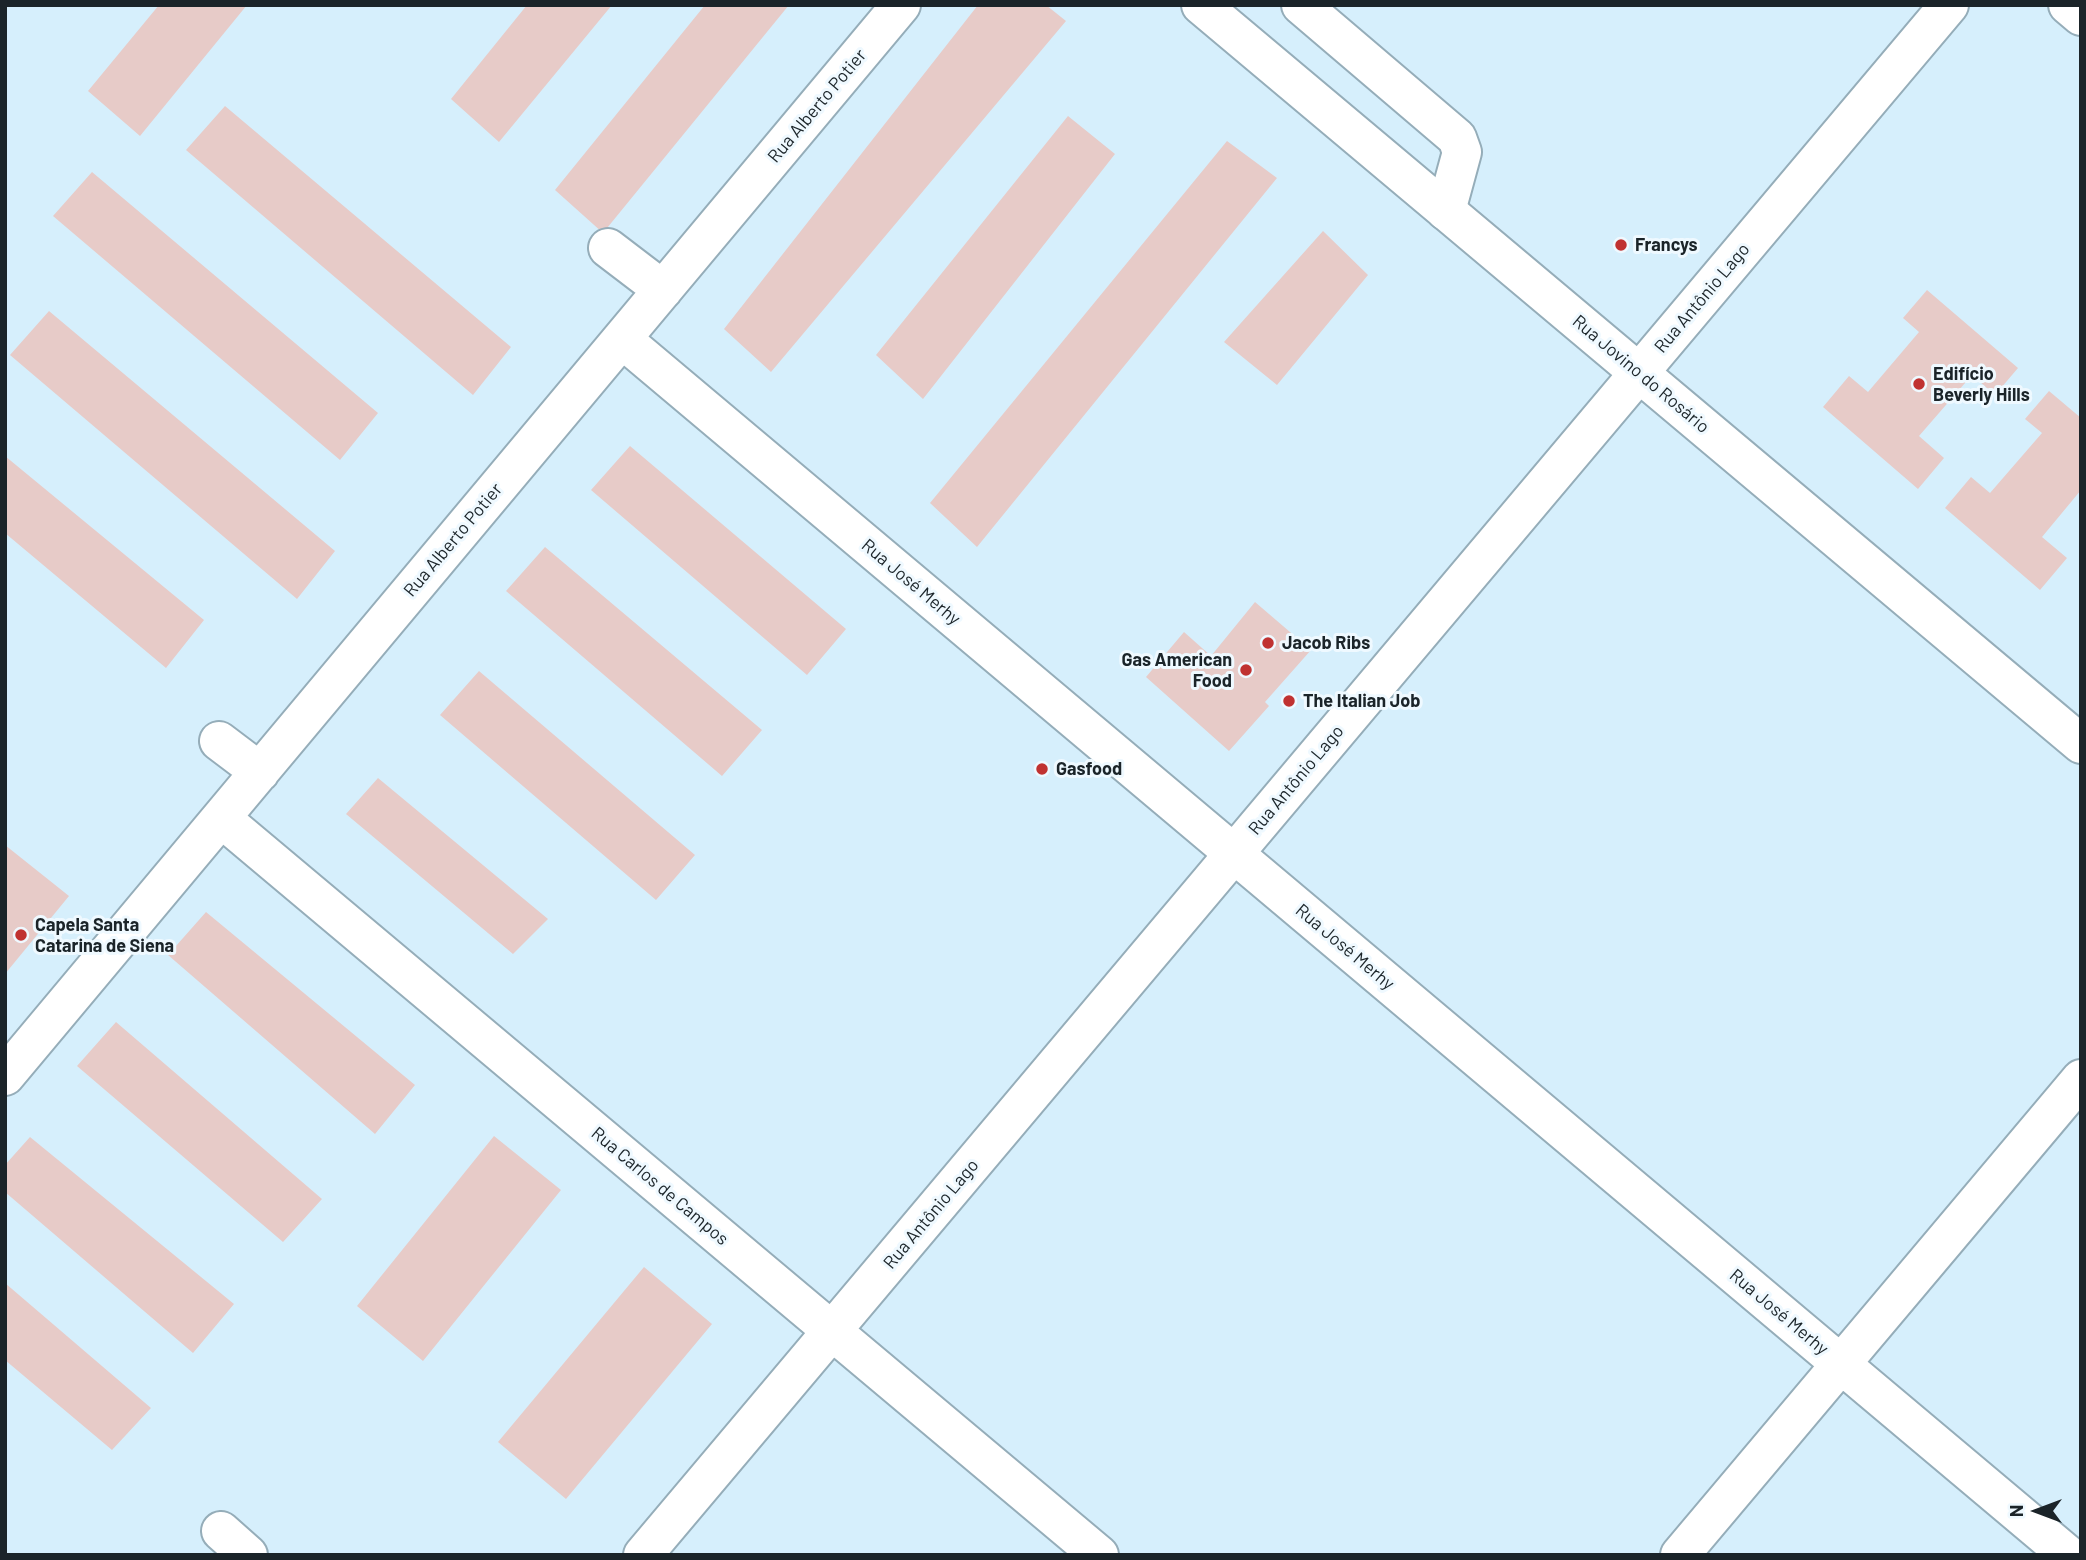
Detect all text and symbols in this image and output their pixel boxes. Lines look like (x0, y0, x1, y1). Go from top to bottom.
street label: Rua Alberto Potier (763, 45, 871, 167)
place label: Francys (1635, 234, 1698, 256)
marker: Francys (1613, 237, 1629, 253)
street label: Rua Antônio Lago (1650, 239, 1754, 357)
street label: Rua Jovino do Rosário (1568, 310, 1714, 438)
place label: Edifício Beverly Hills (1933, 363, 2030, 406)
marker: Edifício Beverly Hills (1911, 376, 1927, 392)
street label: Rua Alberto Potier (399, 479, 507, 601)
street label: Rua José Merhy (857, 534, 965, 630)
place label: Jacob Ribs (1282, 632, 1370, 654)
marker: Jacob Ribs (1260, 635, 1276, 651)
place label: Gas American Food (1122, 649, 1232, 692)
marker: Gas American Food (1238, 662, 1254, 678)
place label: The Italian Job (1303, 690, 1420, 712)
marker: The Italian Job (1281, 693, 1297, 709)
street label: Rua Antônio Lago (1244, 721, 1348, 839)
place label: Gasfood (1056, 758, 1122, 780)
marker: Gasfood (1034, 761, 1050, 777)
street label: Rua José Merhy (1291, 899, 1399, 995)
place label: Capela Santa Catarina de Siena (35, 914, 174, 956)
marker: Capela Santa Catarina de Siena (13, 927, 29, 943)
street label: Rua Carlos de Campos (587, 1122, 733, 1250)
street label: Rua Antônio Lago (879, 1155, 983, 1273)
street label: Rua José Merhy (1725, 1264, 1833, 1360)
north arrow (2002, 1476, 2072, 1546)
text: N (2004, 1505, 2027, 1517)

